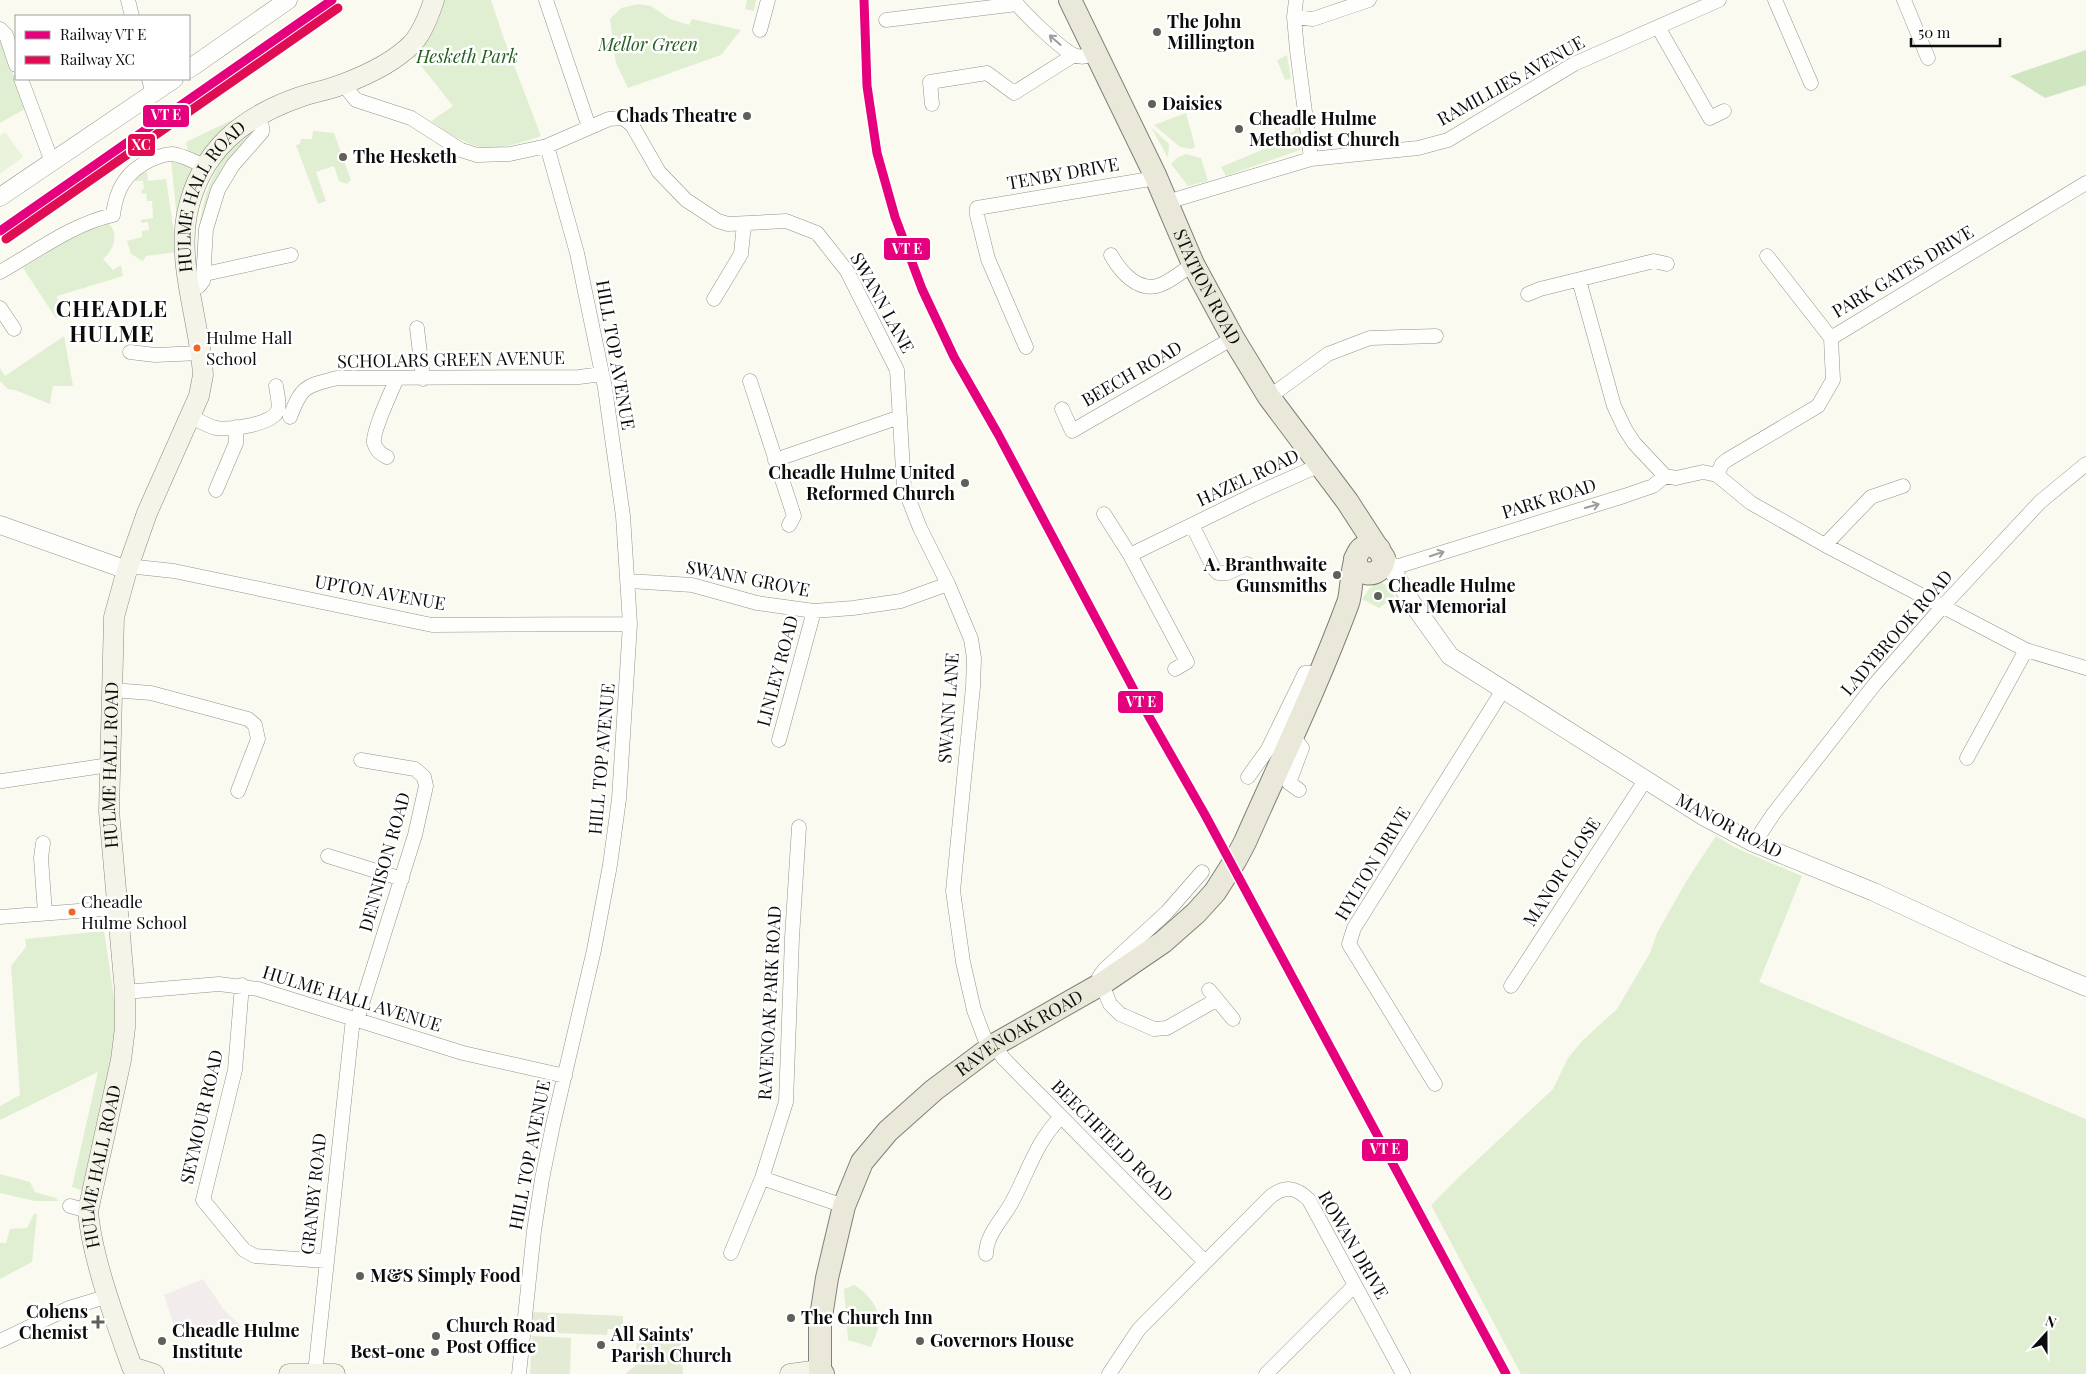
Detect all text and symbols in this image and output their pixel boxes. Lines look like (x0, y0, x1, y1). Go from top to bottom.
place label: The John Millington (1167, 9, 1255, 54)
legend (15, 15, 190, 80)
scale bar (1911, 15, 2000, 47)
text: 50 m (1918, 22, 1951, 42)
text: Railway VT E (60, 24, 146, 44)
marker: The John Millington (1151, 26, 1163, 38)
street label: RAMILLIES AVENUE (1433, 30, 1588, 131)
park label: Mellor Green (597, 32, 698, 56)
one-way arrow (1048, 34, 1061, 45)
park label: Hesketh Park (415, 44, 518, 68)
text: Railway XC (60, 49, 135, 69)
place label: Daisies (1162, 91, 1222, 115)
marker: Daisies (1146, 98, 1158, 110)
place label: Chads Theatre (616, 103, 737, 127)
line badge: VT E (142, 104, 190, 128)
text: VT E (150, 105, 181, 124)
place label: Cheadle Hulme Methodist Church (1249, 106, 1400, 151)
marker: Chads Theatre (741, 110, 753, 122)
street label: HULME HALL ROAD (171, 115, 250, 274)
marker: Cheadle Hulme Methodist Church (1233, 123, 1245, 135)
line badge: XC (127, 133, 156, 157)
text: XC (131, 135, 151, 154)
place label: The Hesketh (353, 144, 457, 168)
marker: The Hesketh (337, 151, 349, 163)
street label: TENBY DRIVE (1005, 151, 1121, 195)
street label: PARK GATES DRIVE (1827, 219, 1978, 323)
street label: STATION ROAD (1168, 225, 1247, 348)
line badge: VT E (883, 237, 931, 261)
text: VT E (891, 239, 922, 258)
street label: SWANN LANE (845, 248, 920, 357)
street label: HILL TOP AVENUE (591, 278, 641, 432)
district label: CHEADLE HULME (56, 293, 168, 348)
place label: Hulme Hall School (206, 326, 292, 369)
street label: BEECH ROAD (1077, 335, 1186, 412)
marker: Hulme Hall School (192, 343, 202, 353)
street label: SCHOLARS GREEN AVENUE (337, 345, 565, 373)
street label: HAZEL ROAD (1192, 443, 1303, 511)
place label: Cheadle Hulme United Reformed Church (768, 460, 955, 505)
street label: PARK ROAD (1499, 472, 1599, 524)
marker: Cheadle Hulme United Reformed Church (959, 477, 971, 489)
one-way arrow (1584, 500, 1600, 510)
one-way arrow (1429, 548, 1445, 558)
place label: A. Branthwaite Gunsmiths (1203, 552, 1327, 597)
street label: SWANN GROVE (684, 554, 812, 602)
street label: LADYBROOK ROAD (1835, 564, 1958, 700)
street label: UPTON AVENUE (313, 569, 448, 615)
marker: A. Branthwaite Gunsmiths (1331, 569, 1343, 581)
place label: Cheadle Hulme War Memorial (1387, 573, 1516, 618)
marker: Cheadle Hulme War Memorial (1372, 590, 1384, 602)
street label: LINLEY ROAD (751, 612, 803, 729)
street label: SWANN LANE (932, 652, 964, 764)
street label: HULME HALL ROAD (96, 681, 123, 849)
street label: HILL TOP AVENUE (582, 682, 620, 836)
line badge: VT E (1117, 690, 1164, 714)
text: VT E (1125, 692, 1156, 711)
street label: MANOR ROAD (1672, 787, 1787, 863)
street label: DENNISON ROAD (353, 789, 415, 934)
street label: HYLTON DRIVE (1329, 802, 1415, 925)
street label: MANOR CLOSE (1517, 812, 1605, 931)
place label: Cheadle Hulme School (81, 890, 187, 933)
street label: RAVENOAK PARK ROAD (752, 905, 786, 1101)
marker: Cheadle Hulme School (67, 907, 77, 917)
street label: HULME HALL AVENUE (260, 959, 445, 1037)
street label: RAVENOAK ROAD (950, 984, 1087, 1081)
street label: SEYMOUR ROAD (174, 1047, 228, 1186)
street label: BEECHFIELD ROAD (1047, 1074, 1179, 1206)
street label: HILL TOP AVENUE (503, 1078, 555, 1232)
street label: HULME HALL ROAD (75, 1082, 126, 1251)
street label: GRANBY ROAD (295, 1132, 331, 1256)
line badge: VT E (1361, 1138, 1409, 1162)
text: VT E (1369, 1139, 1400, 1158)
street label: ROWAN DRIVE (1313, 1186, 1395, 1303)
place label: M&S Simply Food (370, 1263, 521, 1287)
marker: M&S Simply Food (354, 1270, 366, 1282)
place label: Cohens Chemist (19, 1299, 89, 1344)
place label: The Church Inn (801, 1305, 933, 1329)
north arrow (2021, 1309, 2071, 1359)
text: N (2043, 1311, 2059, 1332)
marker: The Church Inn (785, 1312, 797, 1324)
place label: Church Road Post Office (446, 1313, 556, 1358)
marker: Cohens Chemist (92, 1316, 104, 1328)
place label: Cheadle Hulme Institute (172, 1318, 300, 1363)
place label: All Saints' Parish Church (610, 1322, 732, 1367)
place label: Governors House (930, 1328, 1074, 1352)
marker: Church Road Post Office (430, 1330, 442, 1342)
marker: Cheadle Hulme Institute (156, 1335, 168, 1347)
marker: Governors House (914, 1335, 926, 1347)
place label: Best-one (350, 1339, 425, 1363)
marker: All Saints' Parish Church (595, 1339, 607, 1351)
marker: Best-one (429, 1346, 441, 1358)

